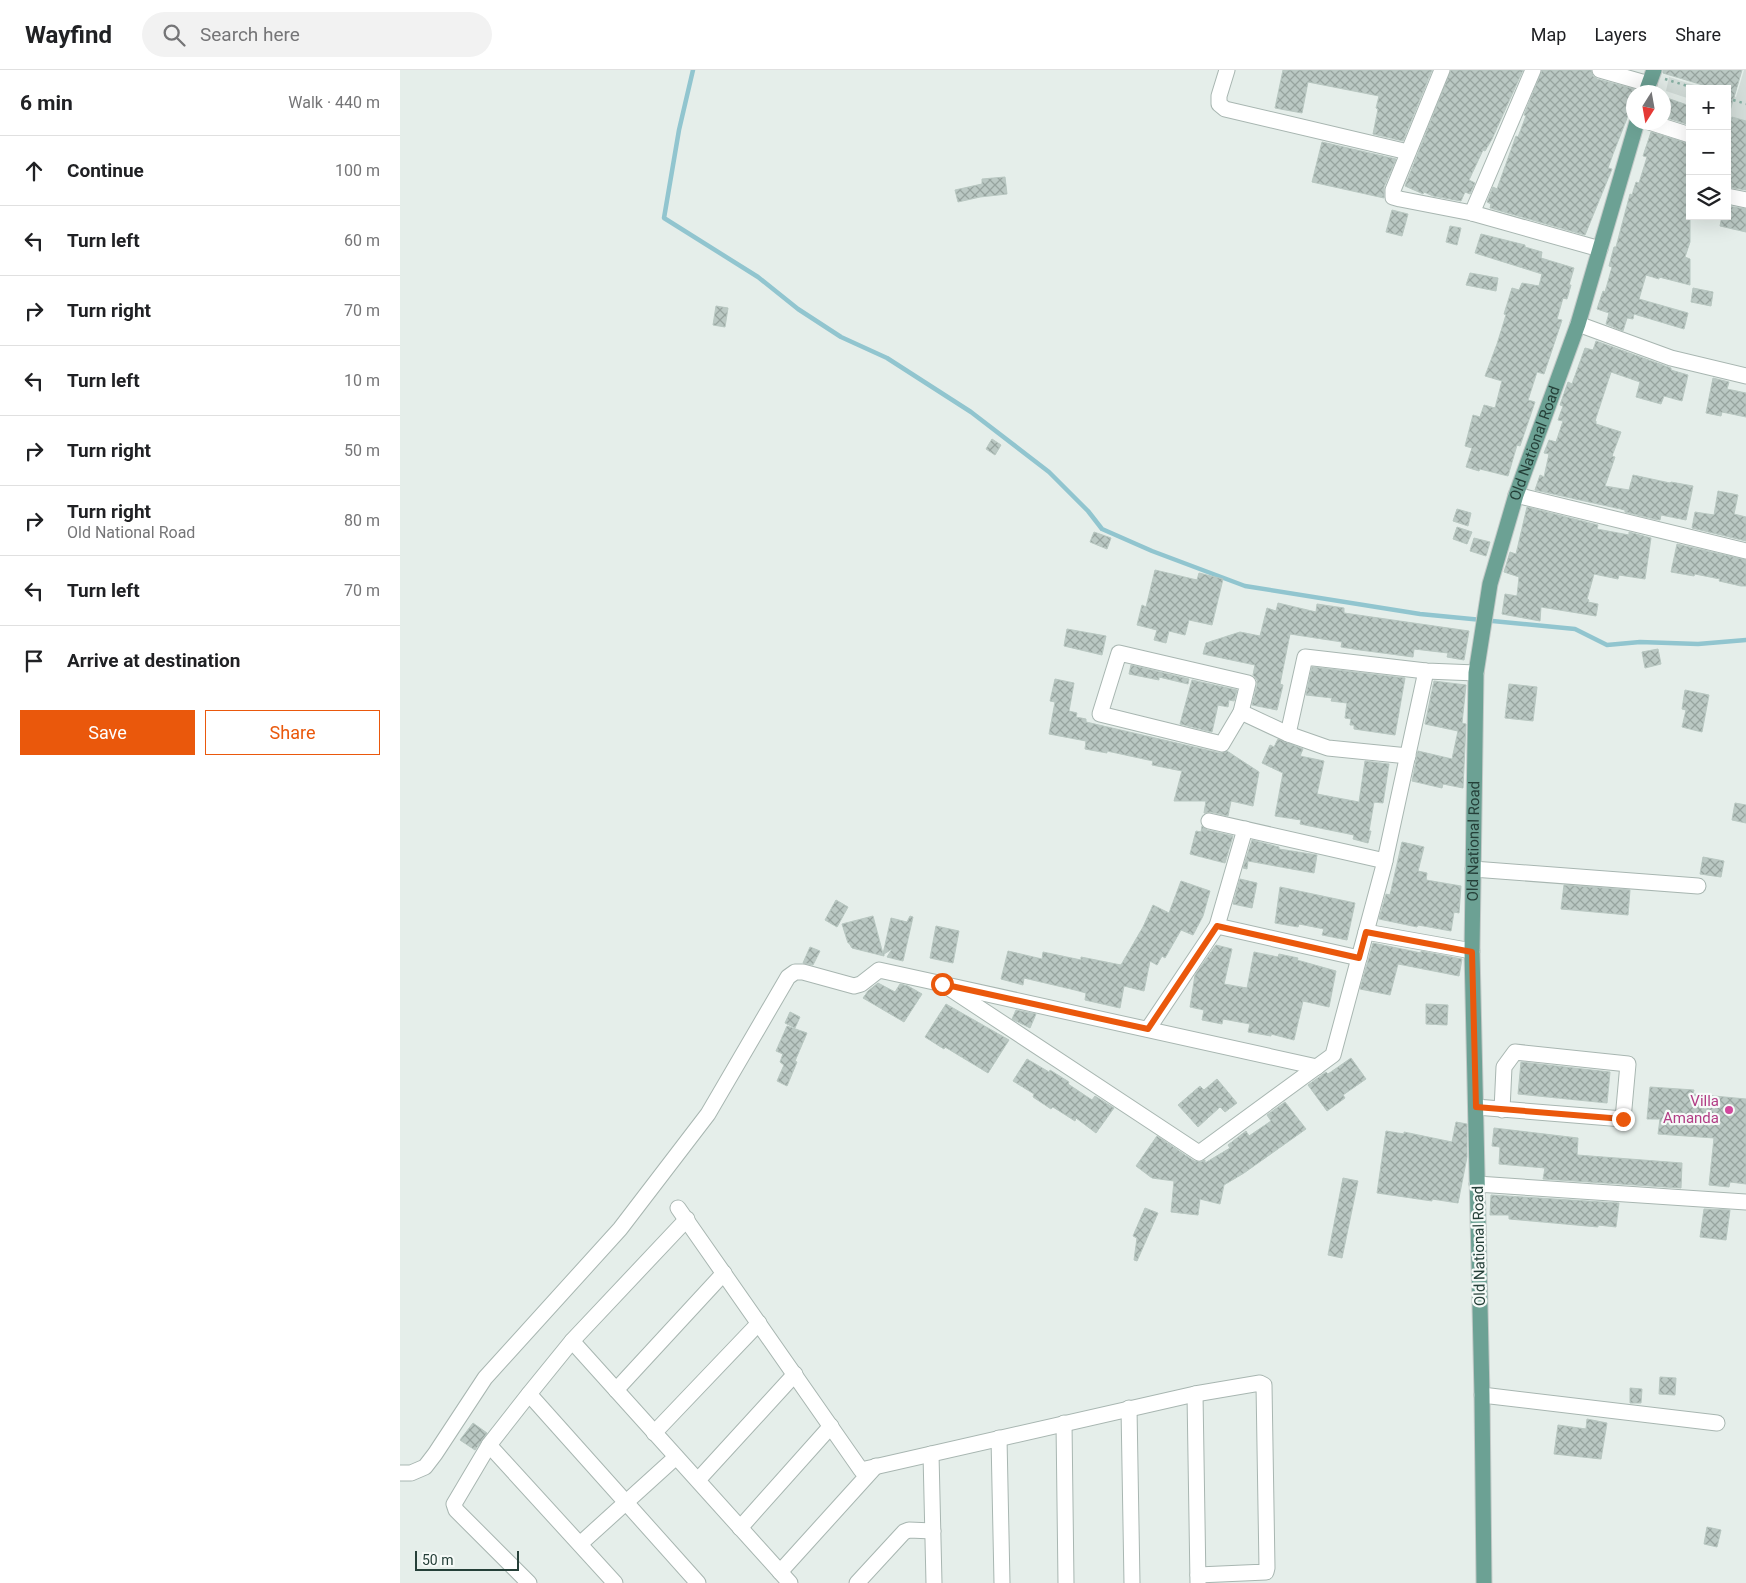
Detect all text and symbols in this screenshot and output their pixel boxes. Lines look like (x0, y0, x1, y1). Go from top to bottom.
search box (142, 12, 492, 57)
text: Wayfind (25, 21, 112, 49)
icon: search (160, 21, 188, 49)
text: Search here (200, 23, 300, 46)
text: Map (1531, 24, 1566, 45)
text: Layers (1594, 24, 1647, 45)
text: Share (1675, 24, 1721, 45)
north arrow (1626, 85, 1671, 130)
map controls (1686, 85, 1731, 220)
button: + (1686, 85, 1731, 130)
text: 6 min (20, 91, 73, 115)
text: Walk · 440 m (288, 93, 380, 112)
button: − (1686, 130, 1731, 175)
icon: ahead (20, 157, 48, 185)
text: Continue (67, 159, 144, 182)
text: 100 m (335, 161, 380, 180)
button: layers (1686, 175, 1731, 220)
icon: left (20, 227, 48, 255)
text: Turn left (67, 229, 140, 252)
text: 60 m (344, 231, 380, 250)
icon: right (20, 297, 48, 325)
text: Turn right (67, 299, 151, 322)
text: 70 m (344, 301, 380, 320)
icon: left (20, 367, 48, 395)
text: Turn left (67, 369, 140, 392)
text: 10 m (344, 371, 380, 390)
street label: Old National Road (1506, 384, 1564, 503)
icon: right (20, 437, 48, 465)
text: Turn right (67, 439, 151, 462)
text: 50 m (344, 441, 380, 460)
text: Turn right (67, 500, 151, 523)
icon: right (20, 507, 48, 535)
text: 80 m (344, 511, 380, 530)
text: Old National Road (67, 523, 195, 542)
icon: left (20, 577, 48, 605)
text: Turn left (67, 579, 140, 602)
text: 70 m (344, 581, 380, 600)
icon: arrive (20, 647, 48, 675)
text: Arrive at destination (67, 649, 240, 672)
button: Save (20, 710, 195, 755)
button: Share (205, 710, 380, 755)
street label: Old National Road (1464, 781, 1483, 902)
route start (931, 973, 954, 996)
place label: Villa Amanda (1663, 1092, 1719, 1127)
marker: Villa Amanda (1723, 1104, 1735, 1116)
route end (1612, 1108, 1635, 1131)
street label: Old National Road (1469, 1186, 1489, 1306)
scale bar (415, 1548, 519, 1571)
text: 50 m (422, 1552, 454, 1568)

